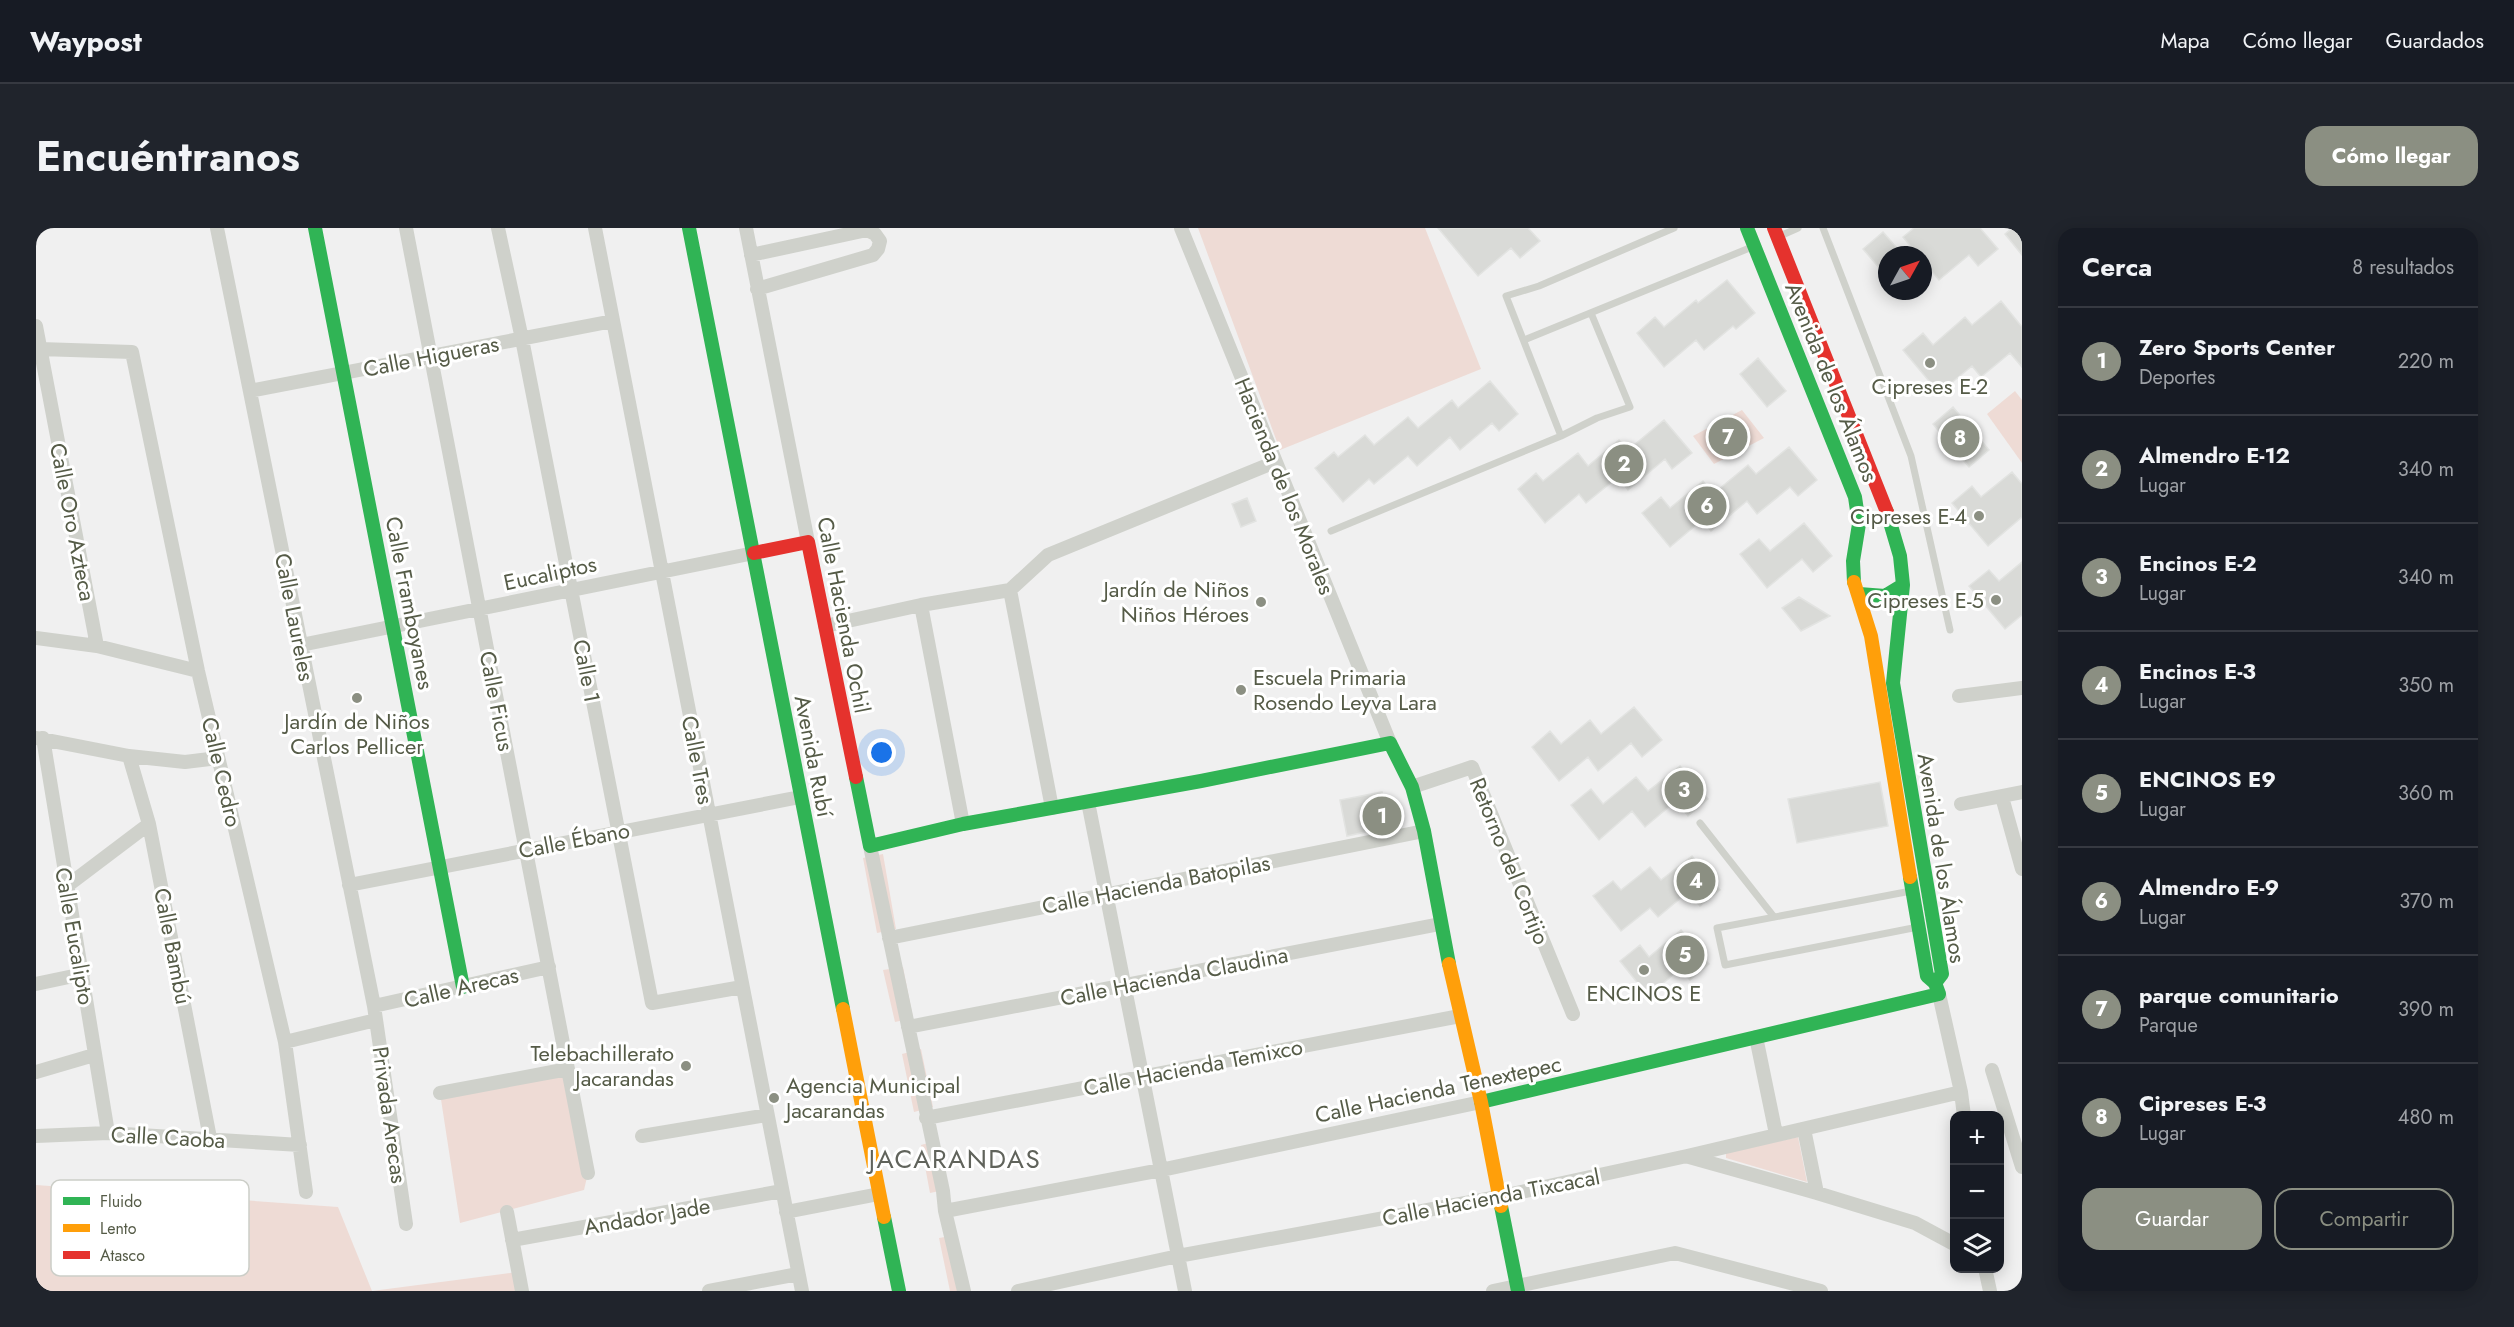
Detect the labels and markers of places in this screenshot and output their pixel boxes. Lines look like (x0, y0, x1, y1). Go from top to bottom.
marker: Cipreses E-2 (1923, 356, 1937, 370)
place label: Cipreses E-2 (1872, 370, 1988, 402)
pin: 7 (1708, 414, 1748, 460)
pin: 8 (1940, 416, 1980, 460)
pin: 2 (1604, 442, 1644, 486)
pin: 6 (1688, 484, 1726, 528)
place label: Cipreses E-4 (1850, 500, 1967, 532)
marker: Cipreses E-4 (1972, 509, 1986, 523)
place label: Jardín de Niños Niños Héroes (1101, 573, 1249, 630)
place label: Cipreses E-5 (1867, 584, 1984, 616)
marker: Cipreses E-5 (1989, 593, 2003, 607)
marker: Jardín de Niños Niños Héroes (1254, 595, 1268, 609)
place label: Escuela Primaria Rosendo Leyva Lara (1253, 661, 1437, 718)
marker: Escuela Primaria Rosendo Leyva Lara (1234, 683, 1248, 697)
marker: Jardín de Niños Carlos Pellicer (350, 691, 364, 705)
place label: Jardín de Niños Carlos Pellicer (281, 705, 430, 762)
pin: 3 (1664, 768, 1704, 812)
pin: 1 (1362, 794, 1402, 838)
pin: 4 (1676, 858, 1716, 904)
pin: 5 (1666, 932, 1704, 978)
marker: ENCINOS E (1637, 963, 1651, 977)
place label: ENCINOS E (1587, 977, 1701, 1009)
place label: Telebachillerato Jacarandas (530, 1037, 674, 1094)
marker: Telebachillerato Jacarandas (679, 1059, 693, 1073)
place label: Agencia Municipal Jacarandas (783, 1069, 960, 1126)
marker: Agencia Municipal Jacarandas (767, 1091, 781, 1105)

